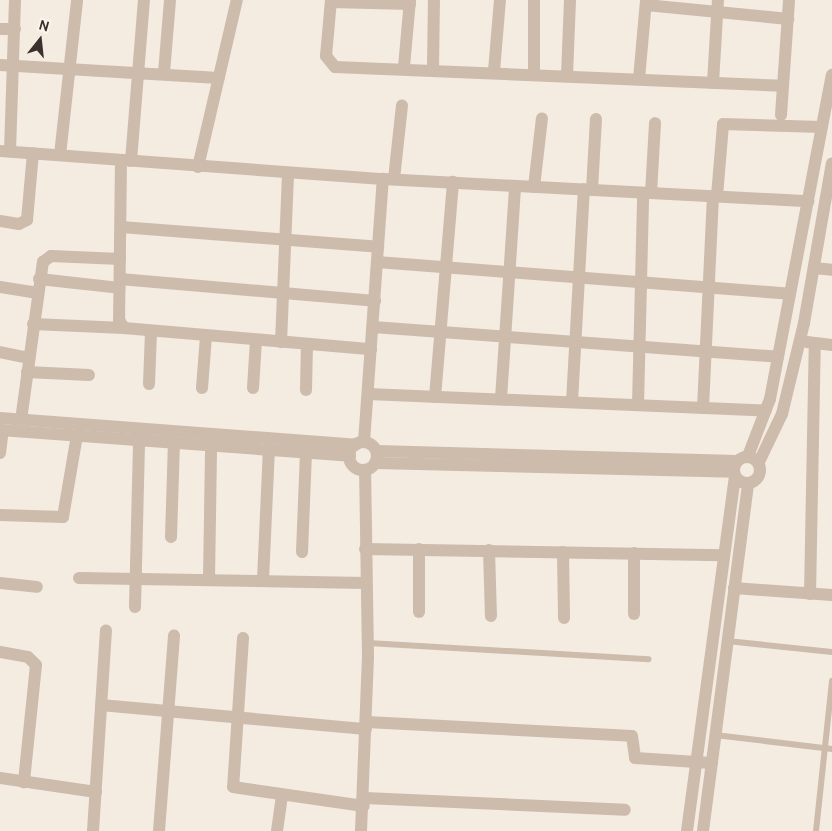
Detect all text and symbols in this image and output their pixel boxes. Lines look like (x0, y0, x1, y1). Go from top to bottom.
north arrow (15, 15, 65, 65)
text: N (37, 16, 51, 36)

